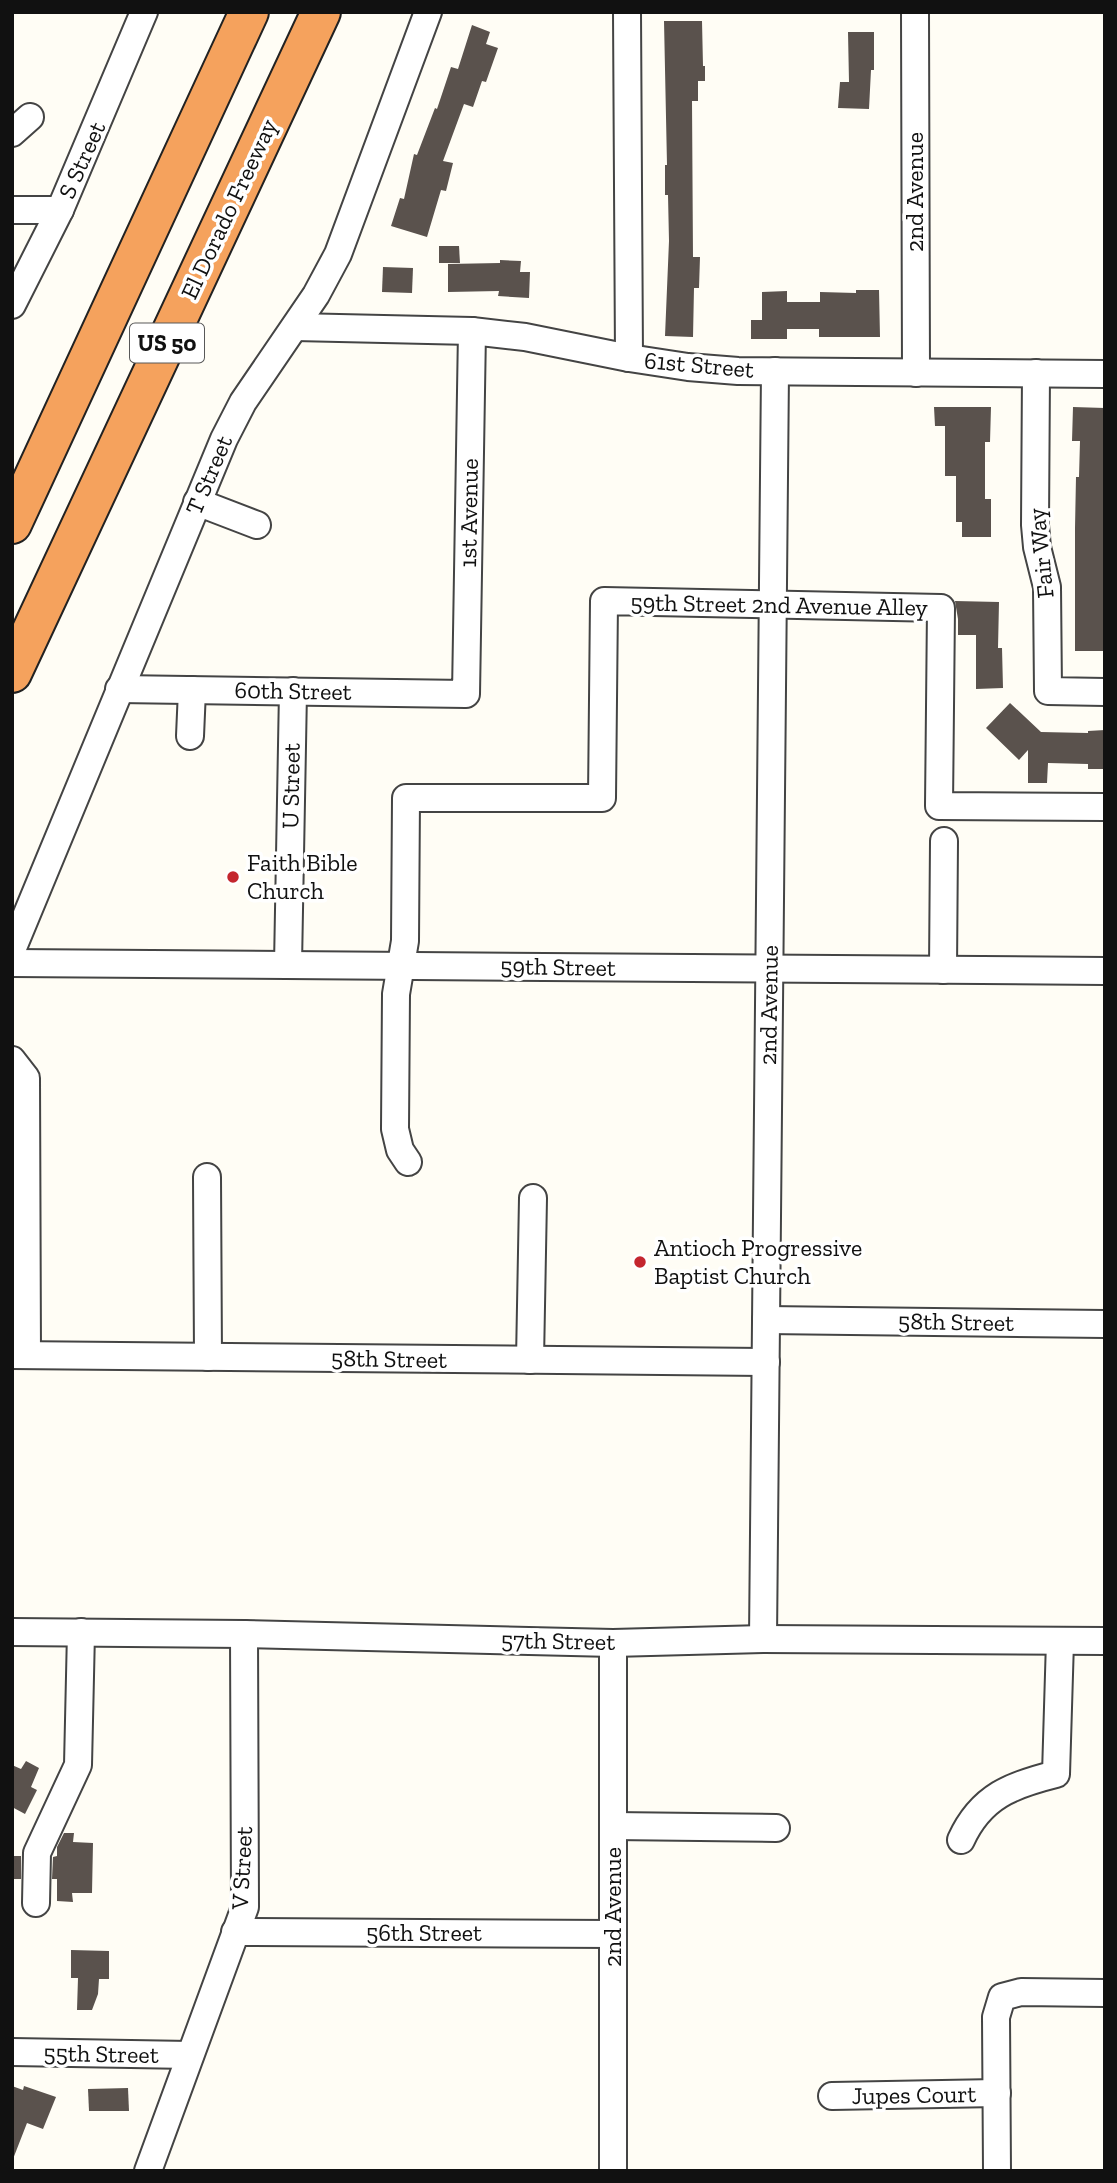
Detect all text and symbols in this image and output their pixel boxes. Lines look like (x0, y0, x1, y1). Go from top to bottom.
street label: El Dorado Freeway (174, 113, 283, 303)
street label: S Street (52, 117, 111, 203)
street label: 2nd Avenue (900, 132, 929, 252)
road number: US 50 (130, 324, 204, 362)
street label: 61st Street (643, 345, 755, 384)
street label: T Street (179, 431, 238, 519)
street label: 1st Avenue (453, 458, 484, 568)
street label: Fair Way (1021, 506, 1060, 600)
street label: 59th Street 2nd Avenue Alley (630, 587, 929, 622)
street label: 60th Street (234, 675, 352, 706)
street label: U Street (275, 743, 306, 829)
place label: Faith Bible Church (247, 848, 358, 905)
marker: Faith Bible Church (225, 869, 241, 885)
street label: 2nd Avenue (753, 945, 784, 1065)
street label: 59th Street (500, 951, 616, 982)
place label: Antioch Progressive Baptist Church (654, 1233, 862, 1290)
marker: Antioch Progressive Baptist Church (632, 1254, 648, 1270)
street label: 58th Street (898, 1306, 1014, 1337)
street label: 58th Street (331, 1343, 447, 1374)
street label: 57th Street (501, 1625, 616, 1656)
street label: V Street (225, 1825, 258, 1911)
street label: 2nd Avenue (598, 1847, 627, 1967)
street label: 56th Street (366, 1918, 482, 1947)
street label: 55th Street (43, 2038, 159, 2069)
street label: Jupes Court (851, 2079, 977, 2110)

